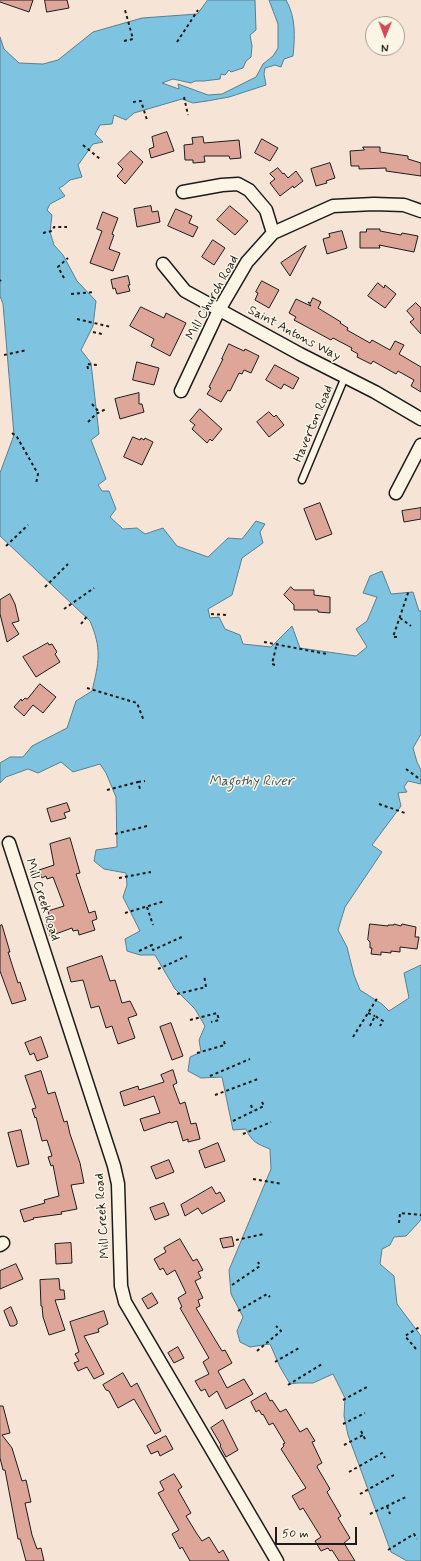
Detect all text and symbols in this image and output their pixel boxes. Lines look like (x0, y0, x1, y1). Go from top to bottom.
north arrow (365, 16, 405, 56)
text: N (381, 40, 389, 54)
street label: Mill Church Road (183, 253, 243, 343)
street label: Saint Antons Way (245, 303, 343, 365)
street label: Haverton Road (291, 383, 337, 465)
water label: Magothy River (209, 774, 293, 790)
street label: Mill Creek Road (21, 857, 63, 943)
street label: Mill Creek Road (92, 1173, 114, 1259)
scale bar (277, 1519, 359, 1545)
text: 50 m (282, 1526, 309, 1542)

